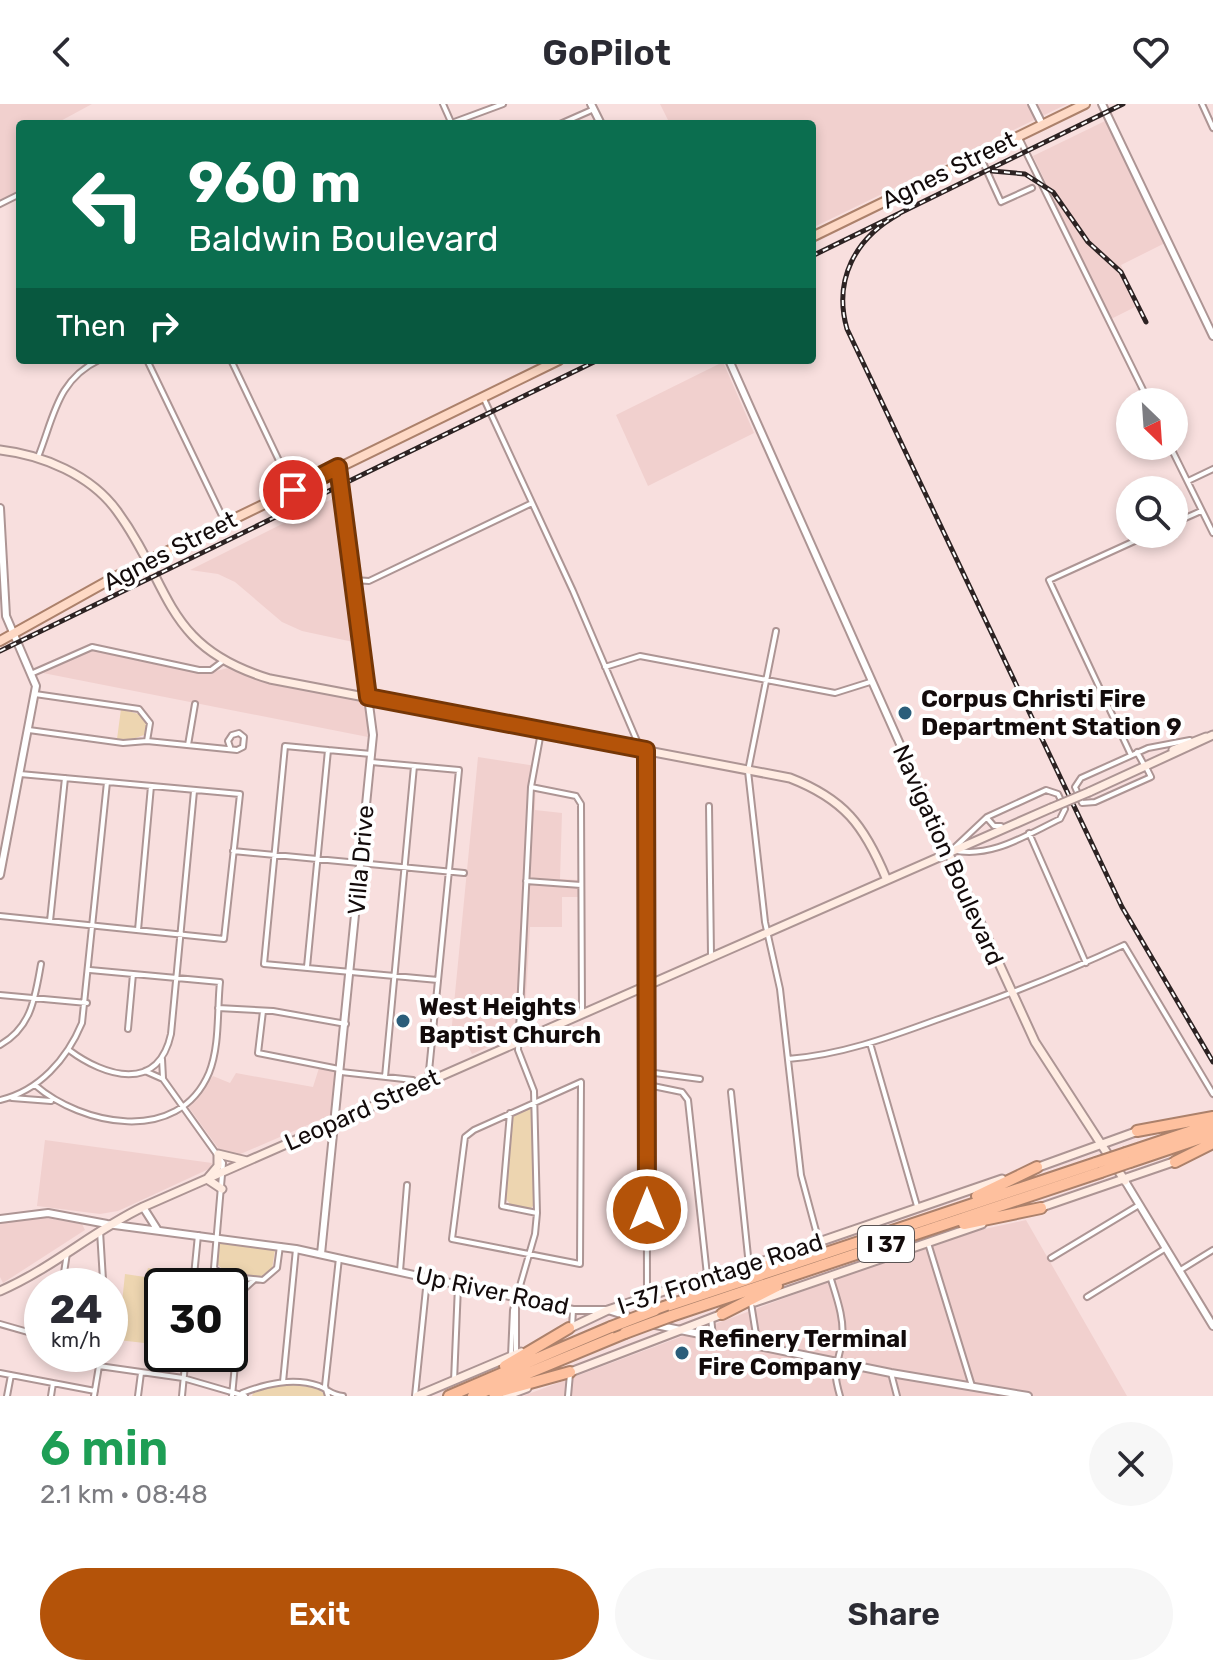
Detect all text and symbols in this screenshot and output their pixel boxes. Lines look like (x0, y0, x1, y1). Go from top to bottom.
icon: back (40, 30, 84, 74)
icon: heart (1129, 30, 1173, 74)
text: GoPilot (542, 31, 671, 74)
street label: Agnes Street (877, 125, 1021, 215)
text: 960 m (188, 150, 361, 216)
icon: left (56, 152, 160, 256)
text: Baldwin Boulevard (188, 217, 499, 260)
icon: right (142, 304, 186, 348)
text: Then (56, 308, 126, 344)
north arrow (1116, 388, 1188, 460)
map controls (1116, 388, 1188, 548)
pin (259, 456, 327, 524)
icon: arrive (271, 468, 315, 512)
button: search (1116, 476, 1188, 548)
street label: Agnes Street (99, 505, 241, 597)
place label: Corpus Christi Fire Department Station 9 (921, 685, 1182, 741)
marker: Corpus Christi Fire Department Station 9 (896, 704, 914, 722)
street label: Navigation Boulevard (887, 741, 1009, 969)
street label: Villa Drive (342, 804, 380, 916)
place label: West Heights Baptist Church (419, 993, 601, 1049)
marker: West Heights Baptist Church (394, 1012, 412, 1030)
street label: Leopard Street (280, 1063, 444, 1157)
position arrow (605, 1168, 689, 1252)
road number: I 37 (858, 1226, 914, 1262)
street label: I-37 Frontage Road (614, 1228, 826, 1320)
street label: Up River Road (413, 1261, 571, 1321)
speed limit sign: 30 (144, 1268, 248, 1372)
text: 24 (49, 1286, 103, 1333)
place label: Refinery Terminal Fire Company (698, 1325, 907, 1381)
text: km/h (51, 1328, 101, 1352)
marker: Refinery Terminal Fire Company (673, 1344, 691, 1362)
text: 6 min (40, 1420, 168, 1477)
button: close (1089, 1422, 1173, 1506)
text: 2.1 km · 08:48 (40, 1479, 208, 1510)
button: Exit (40, 1568, 599, 1660)
button: Share (615, 1568, 1173, 1660)

